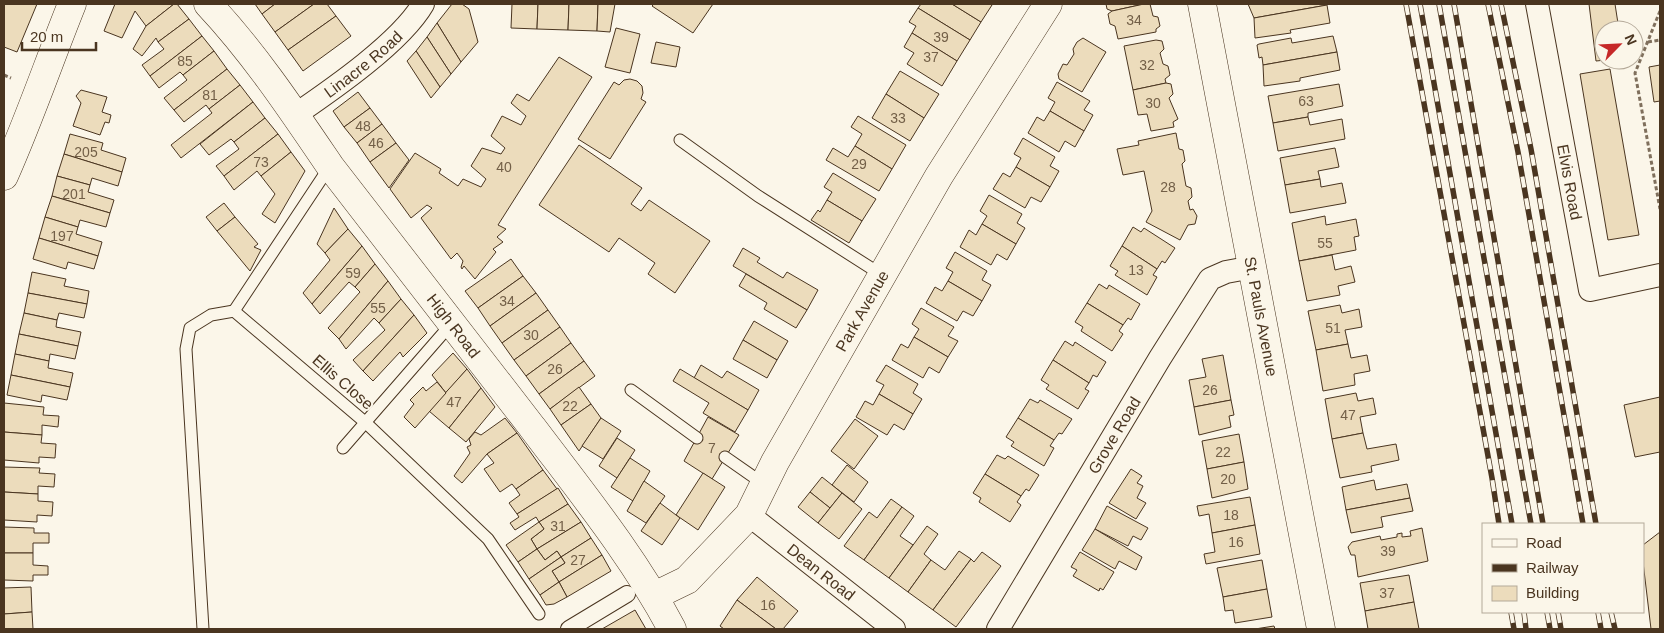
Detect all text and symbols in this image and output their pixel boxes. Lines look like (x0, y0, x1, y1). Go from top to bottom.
house number: 34 (1126, 12, 1142, 28)
scale bar (22, 20, 96, 52)
north arrow (1594, 20, 1644, 70)
street label: Linacre Road (321, 27, 405, 101)
text: 20 m (30, 28, 63, 45)
house number: 39 (933, 29, 949, 45)
text: N (1622, 32, 1640, 48)
house number: 37 (923, 49, 939, 65)
house number: 85 (177, 53, 193, 69)
house number: 32 (1139, 57, 1155, 73)
house number: 81 (202, 87, 218, 103)
house number: 63 (1298, 93, 1314, 109)
house number: 30 (1145, 95, 1161, 111)
house number: 33 (890, 110, 906, 126)
house number: 48 (355, 118, 371, 134)
house number: 46 (368, 135, 384, 151)
street label: Elvis Road (1555, 143, 1585, 221)
house number: 205 (74, 144, 98, 160)
house number: 73 (253, 154, 269, 170)
house number: 29 (851, 156, 867, 172)
house number: 40 (496, 159, 512, 175)
house number: 28 (1160, 179, 1176, 195)
house number: 201 (62, 186, 86, 202)
house number: 197 (50, 228, 74, 244)
house number: 55 (1317, 235, 1333, 251)
street label: St. Pauls Avenue (1242, 255, 1281, 378)
house number: 13 (1128, 262, 1144, 278)
house number: 59 (345, 265, 361, 281)
street label: Park Avenue (832, 267, 892, 354)
street label: High Road (424, 290, 484, 361)
house number: 34 (499, 293, 515, 309)
house number: 55 (370, 300, 386, 316)
house number: 51 (1325, 320, 1341, 336)
house number: 30 (523, 327, 539, 343)
street label: Ellis Close (309, 351, 377, 413)
house number: 26 (547, 361, 563, 377)
house number: 26 (1202, 382, 1218, 398)
house number: 47 (446, 394, 462, 410)
street label: Grove Road (1085, 394, 1143, 476)
house number: 22 (562, 398, 578, 414)
house number: 47 (1340, 407, 1356, 423)
house number: 7 (708, 440, 716, 456)
house number: 22 (1215, 444, 1231, 460)
house number: 20 (1220, 471, 1236, 487)
house number: 18 (1223, 507, 1239, 523)
house number: 31 (550, 518, 566, 534)
legend (1482, 523, 1644, 613)
house number: 16 (1228, 534, 1244, 550)
text: Road (1526, 534, 1562, 551)
street label: Dean Road (784, 540, 858, 604)
house number: 39 (1380, 543, 1396, 559)
house number: 27 (570, 552, 586, 568)
text: Railway (1526, 559, 1579, 576)
text: Building (1526, 584, 1579, 601)
house number: 37 (1379, 585, 1395, 601)
house number: 16 (760, 597, 776, 613)

